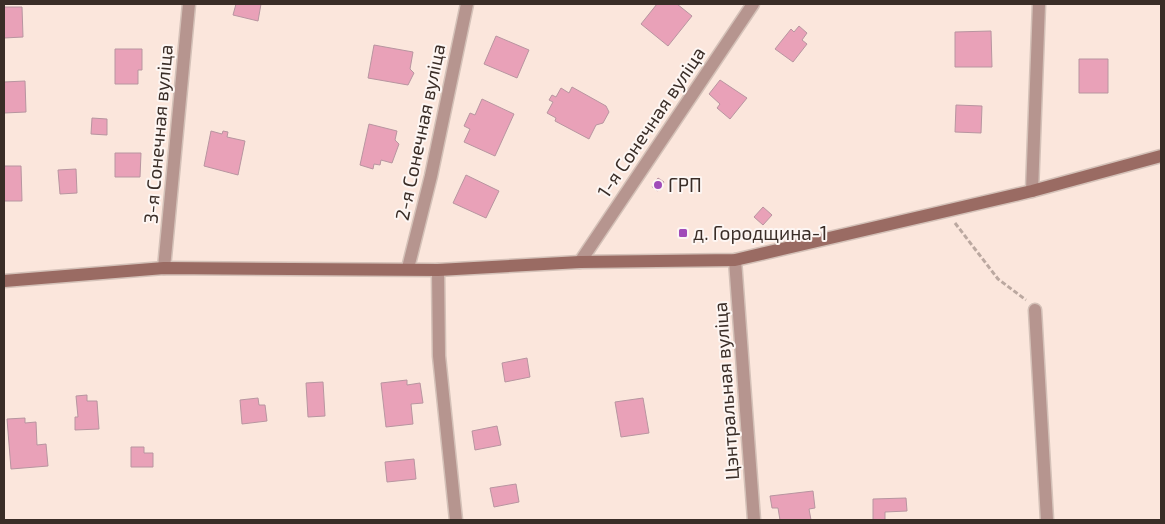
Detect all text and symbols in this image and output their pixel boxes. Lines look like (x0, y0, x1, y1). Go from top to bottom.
street label: 2-я Сонечная вуліца (390, 42, 450, 222)
street label: 1-я Сонечная вуліца (592, 42, 710, 202)
street label: 3-я Сонечная вуліца (138, 43, 178, 225)
place label: ГРП (668, 173, 702, 196)
marker: ГРП (652, 179, 664, 191)
place label: д. Городщина-1 (693, 221, 827, 244)
marker: д. Городщина-1 (677, 227, 689, 239)
street label: Цэнтральная вуліца (708, 301, 744, 481)

